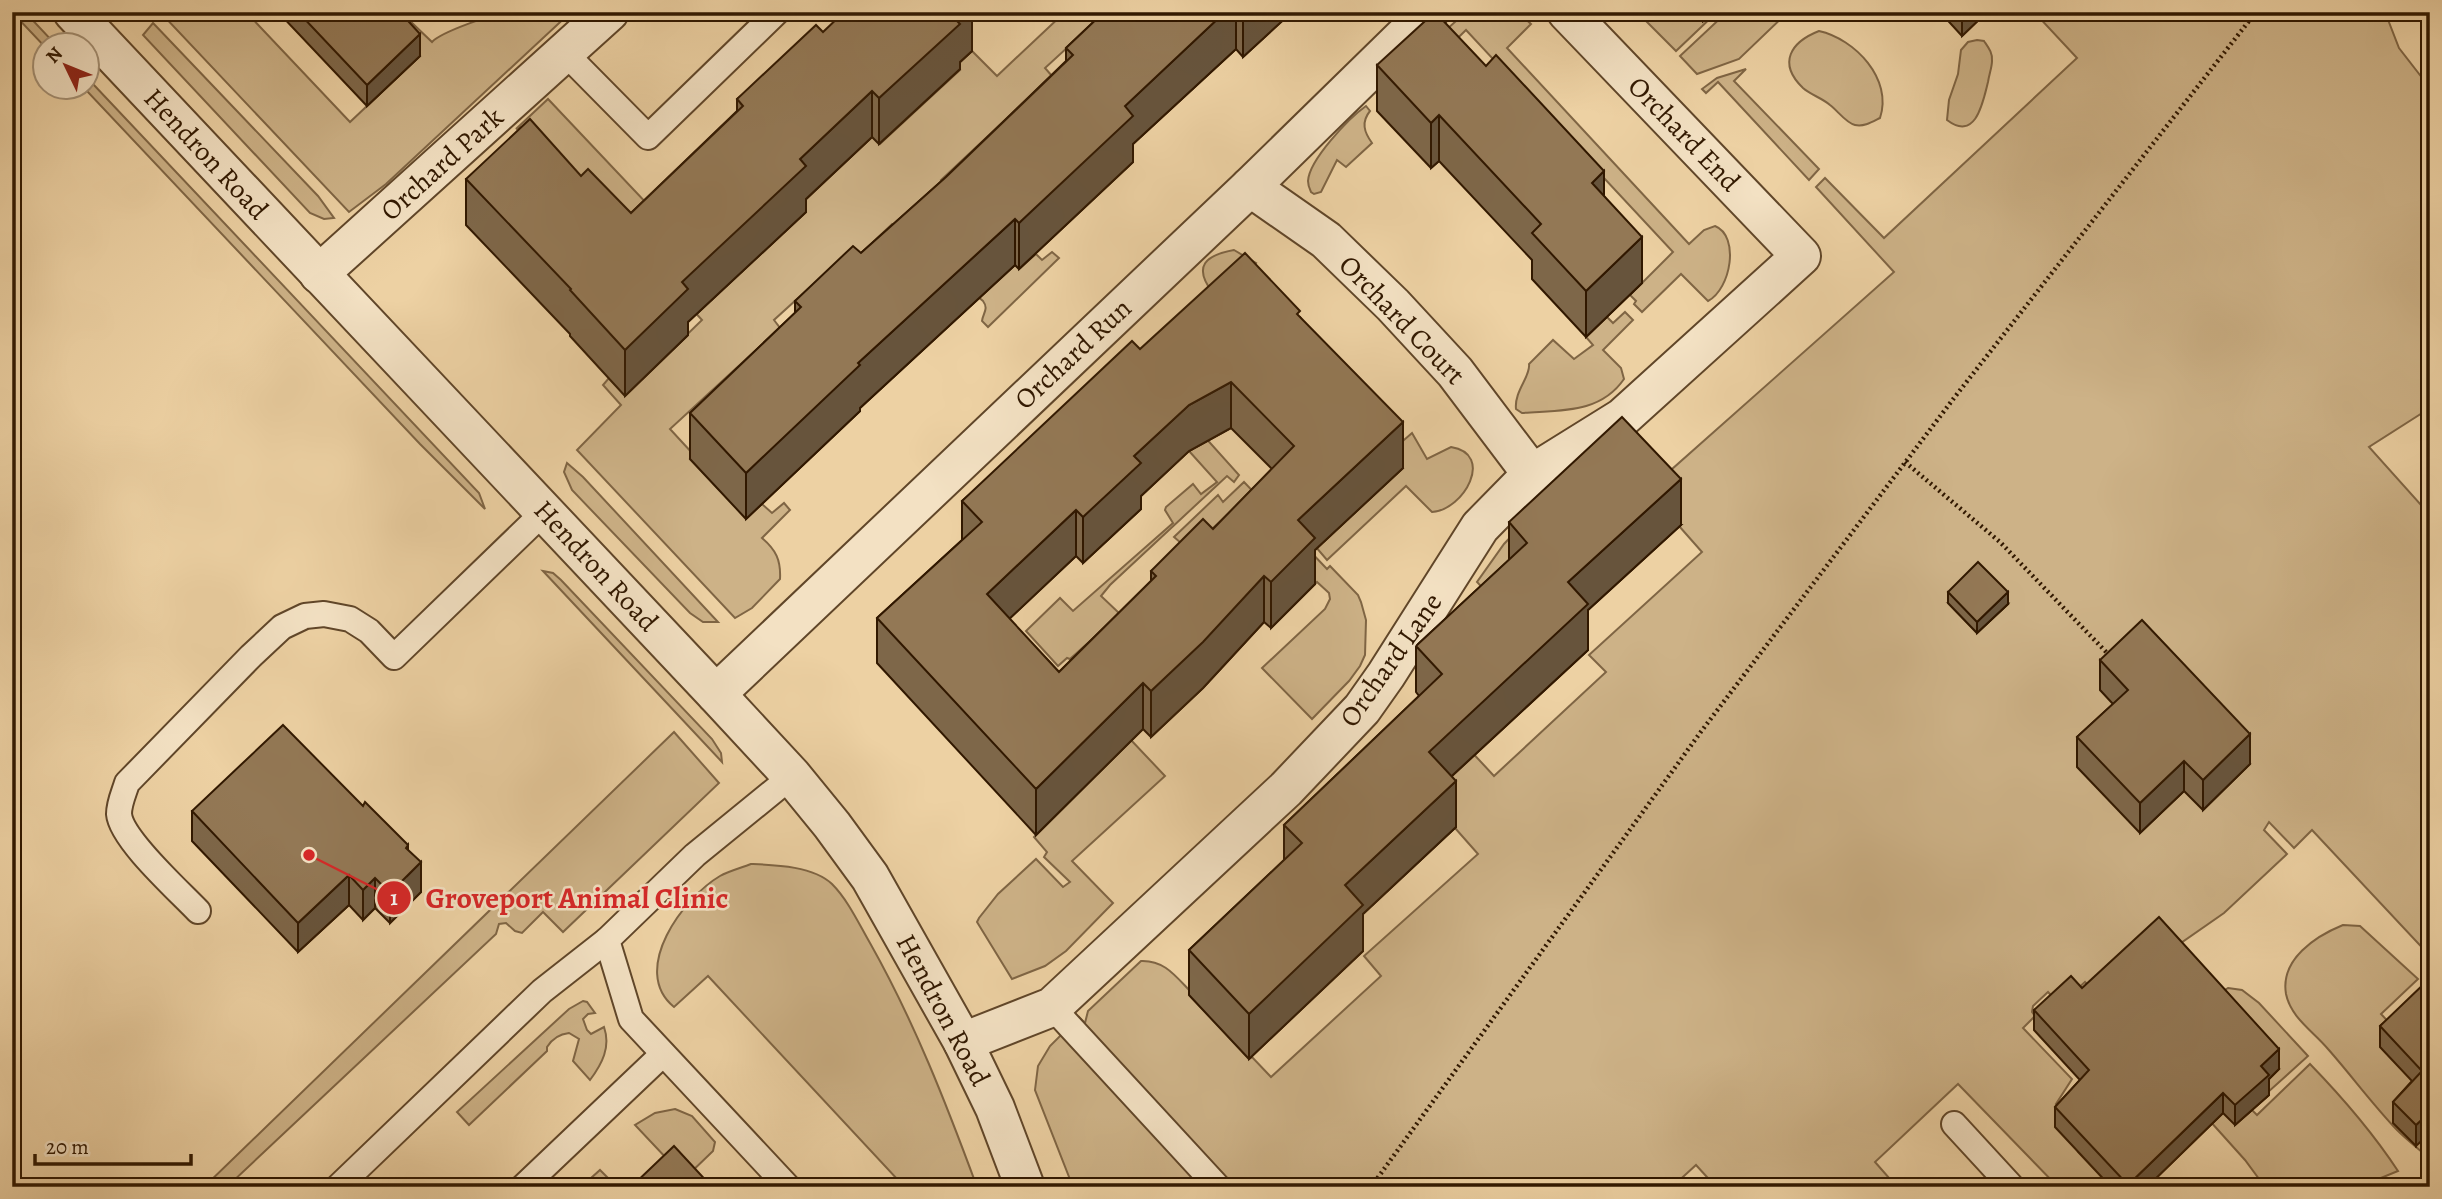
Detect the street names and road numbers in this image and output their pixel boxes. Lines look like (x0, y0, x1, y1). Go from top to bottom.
street label: Orchard End (1619, 68, 1749, 201)
street label: Hendron Road (135, 80, 278, 229)
street label: Orchard Park (372, 99, 512, 229)
street label: Orchard Court (1330, 247, 1474, 393)
street label: Orchard Run (1006, 290, 1140, 418)
street label: Hendron Road (525, 492, 668, 641)
street label: Orchard Lane (1331, 585, 1451, 735)
street label: Hendron Road (887, 927, 999, 1094)

